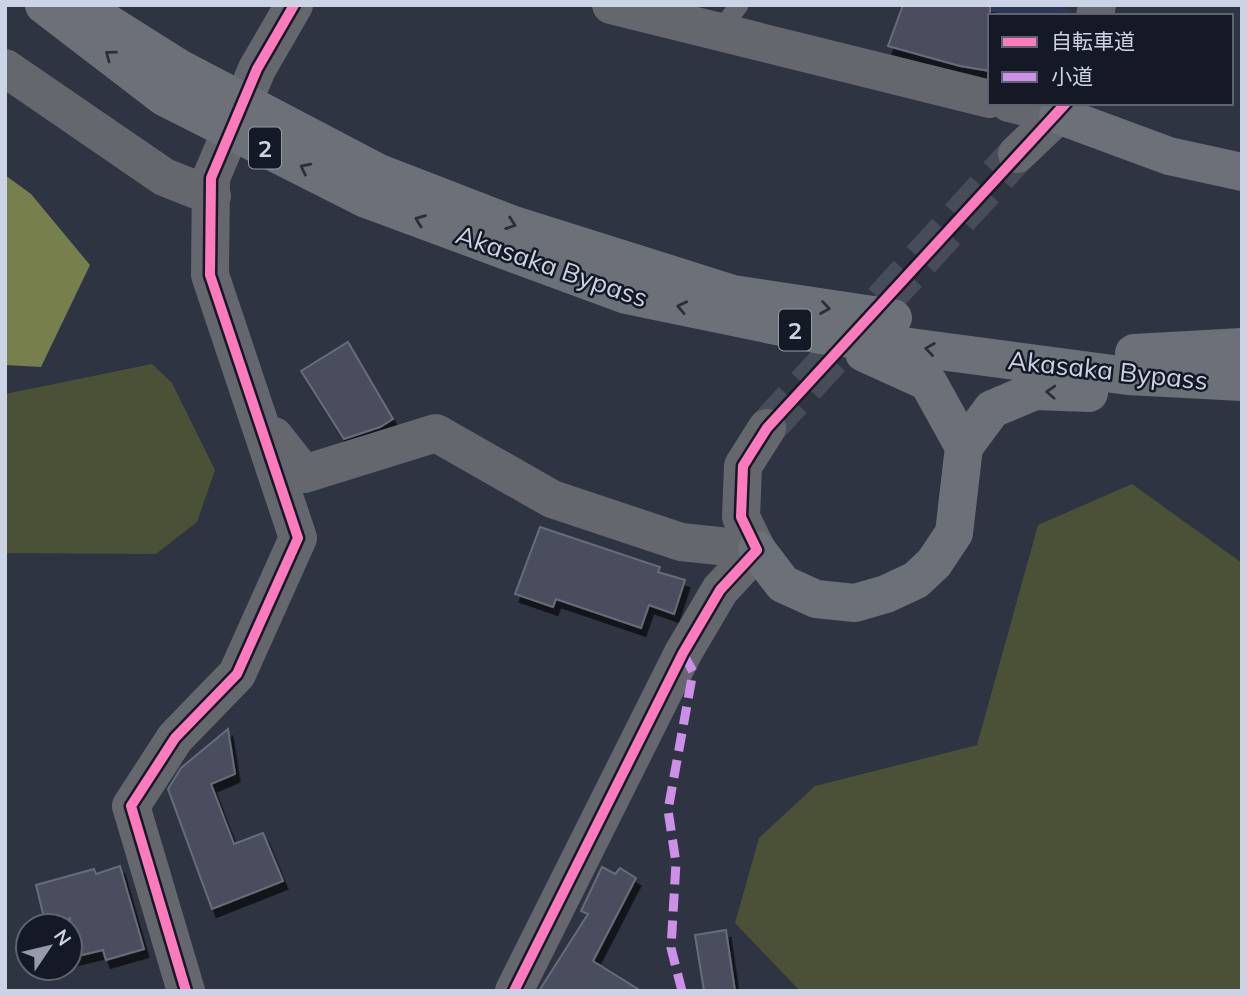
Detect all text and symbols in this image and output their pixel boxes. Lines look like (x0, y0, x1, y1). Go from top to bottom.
legend (988, 14, 1233, 105)
text: 自転車道 (1051, 28, 1135, 54)
one-way arrow (105, 51, 117, 64)
text: 小道 (1051, 63, 1093, 89)
road number: 2 (249, 128, 281, 168)
one-way arrow (300, 163, 312, 177)
one-way arrow (415, 215, 427, 229)
one-way arrow (505, 216, 517, 230)
street label: Akasaka Bypass (452, 218, 652, 314)
one-way arrow (676, 300, 688, 315)
one-way arrow (819, 300, 831, 315)
road number: 2 (779, 310, 811, 351)
one-way arrow (925, 342, 936, 357)
street label: Akasaka Bypass (1007, 343, 1209, 397)
one-way arrow (1045, 384, 1056, 399)
north arrow (14, 912, 84, 982)
text: N (49, 924, 77, 950)

